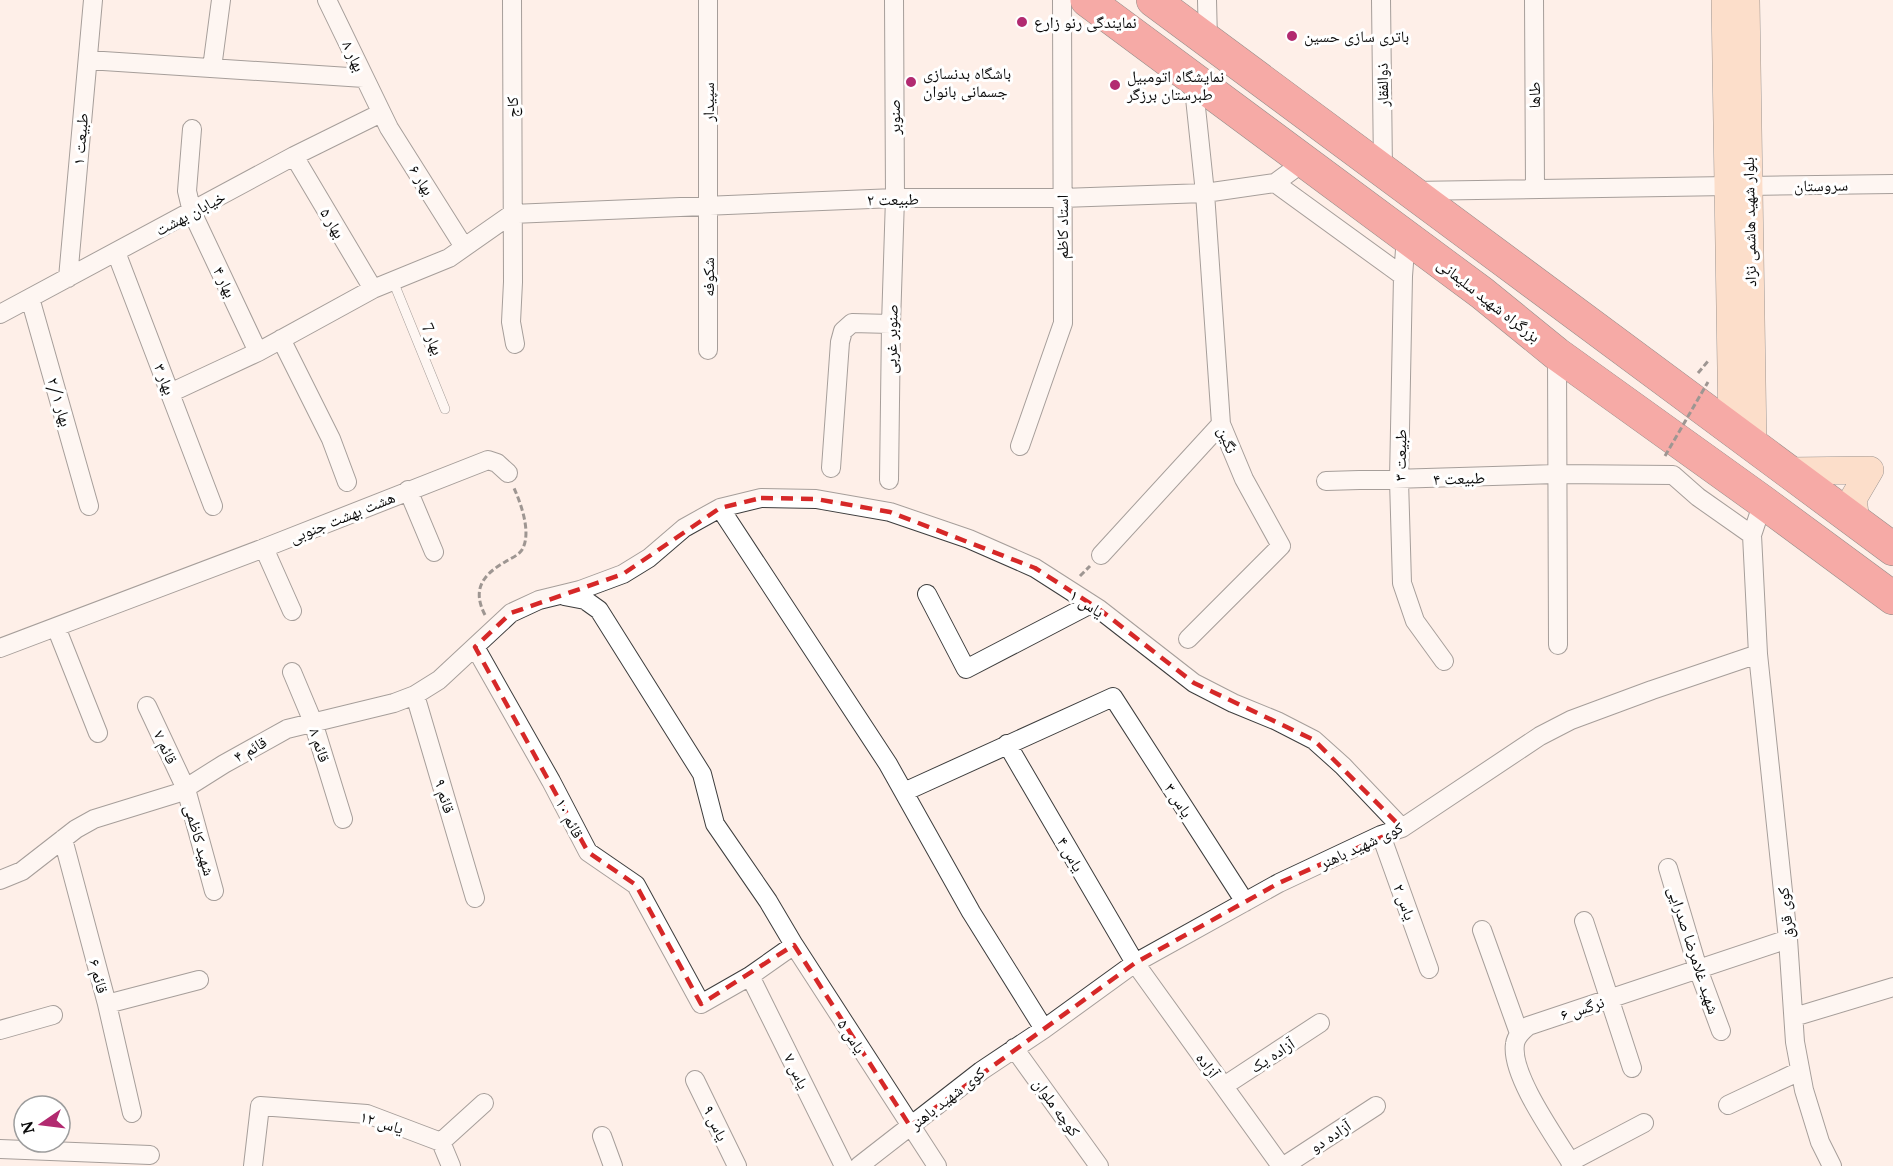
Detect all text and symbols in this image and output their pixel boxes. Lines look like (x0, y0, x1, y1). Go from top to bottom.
place label: نمایندگی رنو زارع (1034, 12, 1137, 33)
marker: نمایندگی رنو زارع (1015, 15, 1029, 29)
place label: باتری سازی حسین (1304, 26, 1409, 47)
marker: باتری سازی حسین (1285, 29, 1299, 43)
street label: بهار ۸ (338, 37, 370, 75)
place label: باشگاه بدنسازی جسمانی بانوان (923, 63, 1011, 102)
street label: ذوالفقار (1372, 63, 1392, 108)
place label: نمایشگاه اتومبیل طبرستان برزگر (1126, 66, 1224, 105)
marker: باشگاه بدنسازی جسمانی بانوان (904, 75, 918, 89)
marker: نمایشگاه اتومبیل طبرستان برزگر (1108, 78, 1122, 92)
street label: سپیدار (698, 82, 718, 123)
street label: طاها (1524, 82, 1544, 108)
street label: کاج (502, 96, 523, 117)
street label: صنوبر (884, 99, 904, 136)
street label: طبیعت ۱ (68, 112, 92, 166)
street label: بلوار شهید هاشمی نژاد (1738, 157, 1761, 287)
street label: بهار ۶ (405, 161, 439, 199)
street label: سروستان (1794, 175, 1848, 196)
street label: خیابان بهشت (152, 186, 229, 241)
street label: طبیعت ۲ (867, 189, 919, 209)
street label: استاد کاظم (1052, 195, 1073, 259)
street label: بهار ۵ (316, 204, 350, 242)
street label: بزرگراه شهید سلیمانی (1433, 254, 1544, 347)
street label: شکوفه (698, 257, 718, 297)
street label: بهار ۴ (209, 263, 241, 301)
street label: صنوبر غربی (880, 304, 903, 374)
street label: بهار 7 (418, 320, 448, 358)
street label: بهار ۳ (150, 360, 180, 398)
street label: بهار ۲/۱ (42, 375, 77, 429)
street label: نگین (1213, 424, 1242, 456)
street label: طبیعت ٣ (1390, 429, 1410, 481)
street label: طبیعت ۴ (1433, 467, 1485, 489)
street label: هشت بهشت جنوبی (286, 487, 398, 548)
street label: یاس ۱ (1065, 584, 1108, 622)
street label: قائم ۸ (304, 725, 335, 765)
street label: قائم ۷ (149, 727, 182, 768)
street label: قائم ۴ (230, 732, 271, 767)
street label: قائم ۹ (429, 776, 460, 816)
street label: یاس ۳ (1160, 779, 1198, 822)
street label: قائم ۱۰ (551, 795, 588, 842)
street label: شهید کاظمی (179, 802, 220, 878)
street label: کوی شهید باهنر (1315, 817, 1407, 874)
street label: یاس ۴ (1052, 833, 1089, 876)
street label: یاس ۲ (1388, 881, 1421, 923)
street label: شهید غلامرضا صدرایی (1663, 884, 1724, 1017)
street label: کوی قرق (1772, 886, 1799, 940)
street label: قائم ۶ (84, 957, 113, 996)
street label: نرگس ۶ (1557, 992, 1607, 1025)
street label: یاس ۵ (833, 1015, 871, 1058)
street label: آزاده یک (1246, 1033, 1299, 1077)
street label: آزاده (1192, 1048, 1225, 1083)
street label: یاس ۷ (779, 1050, 814, 1093)
street label: کوی شهید باهنر (905, 1062, 990, 1135)
street label: کوچه ملوان (1028, 1074, 1085, 1141)
north arrow (12, 1094, 72, 1154)
street label: یاس ۹ (698, 1102, 733, 1145)
street label: یاس ۱۲ (358, 1106, 406, 1139)
street label: آزاده دو (1306, 1115, 1355, 1157)
text: N (16, 1119, 39, 1136)

